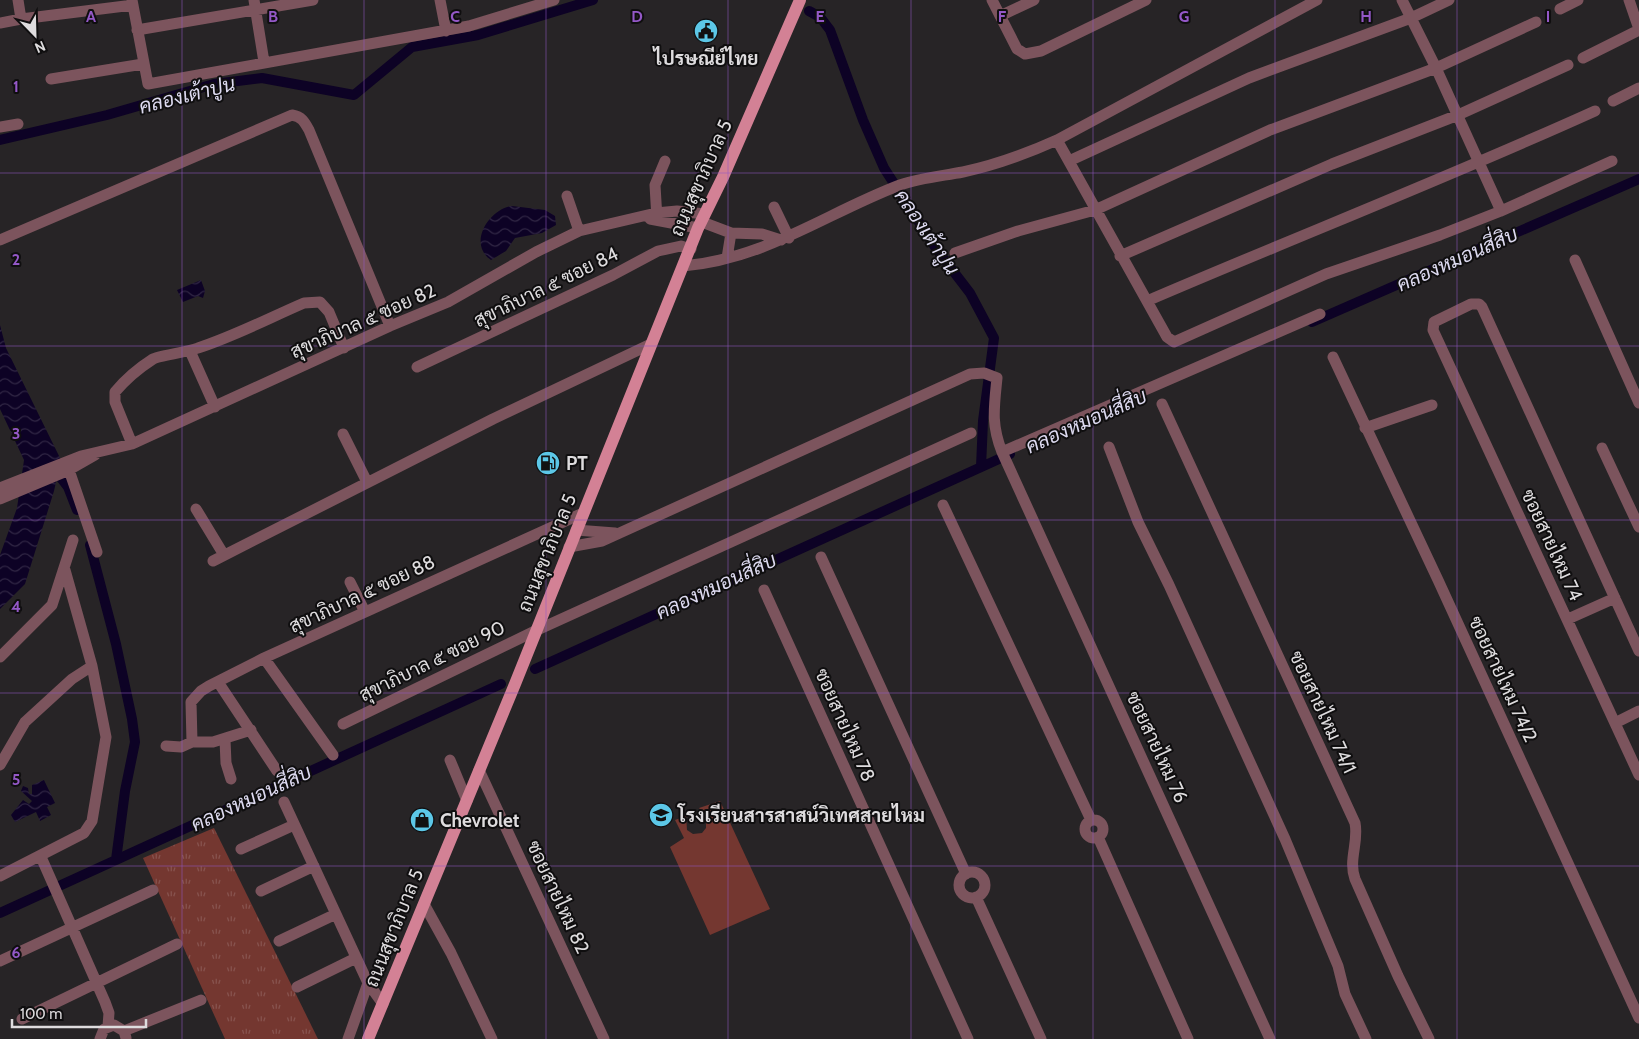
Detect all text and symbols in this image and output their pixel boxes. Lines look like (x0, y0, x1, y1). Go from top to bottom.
text: A (86, 7, 96, 26)
text: B (268, 7, 278, 26)
text: C (450, 7, 460, 26)
text: D (631, 7, 643, 26)
text: E (815, 7, 825, 26)
text: F (998, 7, 1007, 26)
text: G (1179, 7, 1189, 26)
text: H (1360, 7, 1372, 26)
text: I (1546, 7, 1550, 26)
north arrow (10, 10, 60, 60)
public building icon: ไปรษณีย์ไทย (693, 18, 719, 44)
text: N (32, 37, 48, 57)
place label: ไปรษณีย์ไทย (652, 46, 758, 70)
water label: คลองเต้าปูน (136, 70, 239, 121)
text: 1 (13, 77, 19, 96)
street label: ถนนสุขาภิบาล 5 (665, 116, 738, 240)
water label: คลองเต้าปูน (887, 184, 965, 281)
water label: คลองหมอนสี่สิบ (1391, 217, 1521, 296)
street label: สุขาภิบาล ๕ ซอย 84 (470, 242, 622, 333)
text: 2 (12, 250, 20, 269)
street label: สุขาภิบาล ๕ ซอย 82 (287, 279, 440, 364)
water label: คลองหมอนสี่สิบ (1020, 379, 1150, 458)
text: 3 (12, 424, 20, 443)
fuel station icon: PT (535, 450, 561, 476)
place label: PT (566, 452, 588, 475)
street label: ซอยสายไหม 74 (1516, 485, 1589, 604)
street label: ถนนสุขาภิบาล 5 (513, 491, 582, 616)
water label: คลองหมอนสี่สิบ (650, 543, 780, 624)
street label: สุขาภิบาล ๕ ซอย 88 (285, 550, 439, 639)
text: 4 (11, 597, 21, 616)
street label: ซอยสายไหม 74/2 (1464, 612, 1543, 746)
street label: สุขาภิบาล ๕ ซอย 90 (355, 616, 509, 707)
street label: ซอยสายไหม 74/1 (1285, 647, 1362, 777)
street label: ซอยสายไหม 78 (810, 664, 881, 785)
street label: ซอยสายไหม 76 (1121, 687, 1194, 806)
water label: คลองหมอนสี่สิบ (185, 755, 315, 836)
text: 5 (12, 770, 20, 789)
school or university icon: โรงเรียนสารสาสน์วิเทศสายไหม (648, 802, 674, 828)
place label: โรงเรียนสารสาสน์วิเทศสายไหม (677, 803, 925, 827)
shop icon: Chevrolet (409, 807, 435, 833)
place label: Chevrolet (440, 809, 520, 832)
street label: ซอยสายไหม 82 (522, 837, 595, 957)
street label: ถนนสุขาภิบาล 5 (360, 866, 429, 991)
text: 6 (12, 943, 21, 962)
scale bar (12, 996, 146, 1028)
text: 100 m (20, 1005, 62, 1023)

